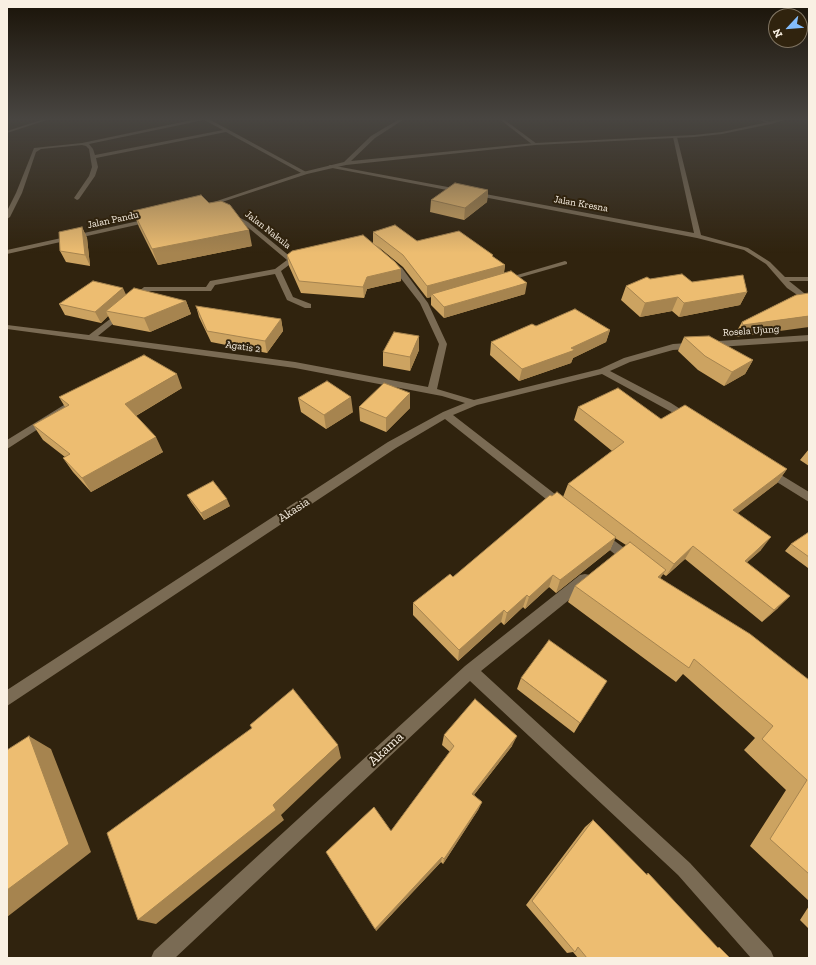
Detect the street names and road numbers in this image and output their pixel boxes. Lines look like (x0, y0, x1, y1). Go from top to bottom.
street label: Jalan Kresna (553, 193, 609, 215)
street label: Jalan Nakula (243, 208, 293, 252)
street label: Jalan Pandu (86, 209, 140, 231)
street label: Rosela Ujung (722, 323, 780, 339)
street label: Agatis 2 (225, 339, 261, 355)
street label: Akasia (276, 495, 312, 525)
street label: Akama (365, 729, 407, 769)

